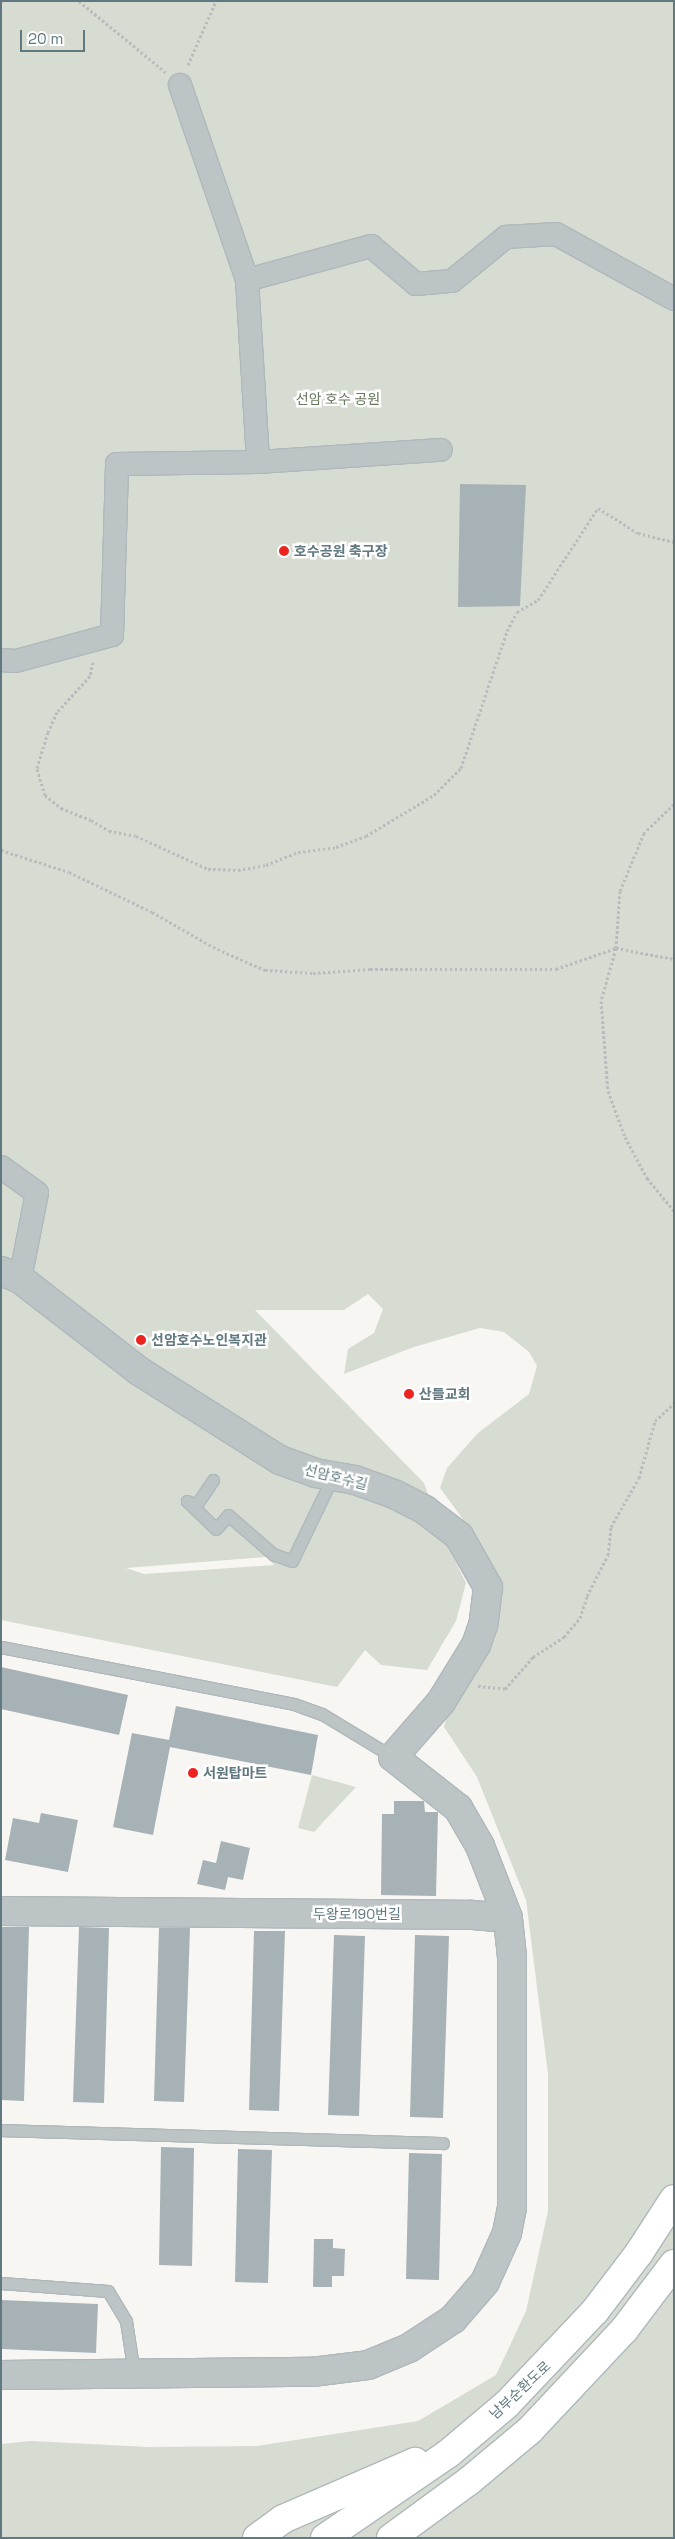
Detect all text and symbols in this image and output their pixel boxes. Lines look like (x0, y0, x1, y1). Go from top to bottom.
scale bar (22, 20, 88, 52)
text: 20 m (28, 29, 63, 48)
park label: 선암 호수 공원 (296, 391, 380, 407)
place label: 호수공원 축구장 (294, 543, 388, 559)
marker: 호수공원 축구장 (278, 545, 290, 557)
place label: 선암호수노인복지관 (151, 1332, 267, 1348)
marker: 선암호수노인복지관 (135, 1334, 147, 1346)
place label: 산들교회 (419, 1386, 471, 1402)
marker: 산들교회 (403, 1388, 415, 1400)
street label: 선암호수길 (303, 1461, 369, 1493)
place label: 서원탑마트 (203, 1765, 267, 1781)
marker: 서원탑마트 (187, 1767, 199, 1779)
street label: 두왕로190번길 (313, 1906, 401, 1922)
street label: 남부순환도로 (486, 2358, 554, 2422)

